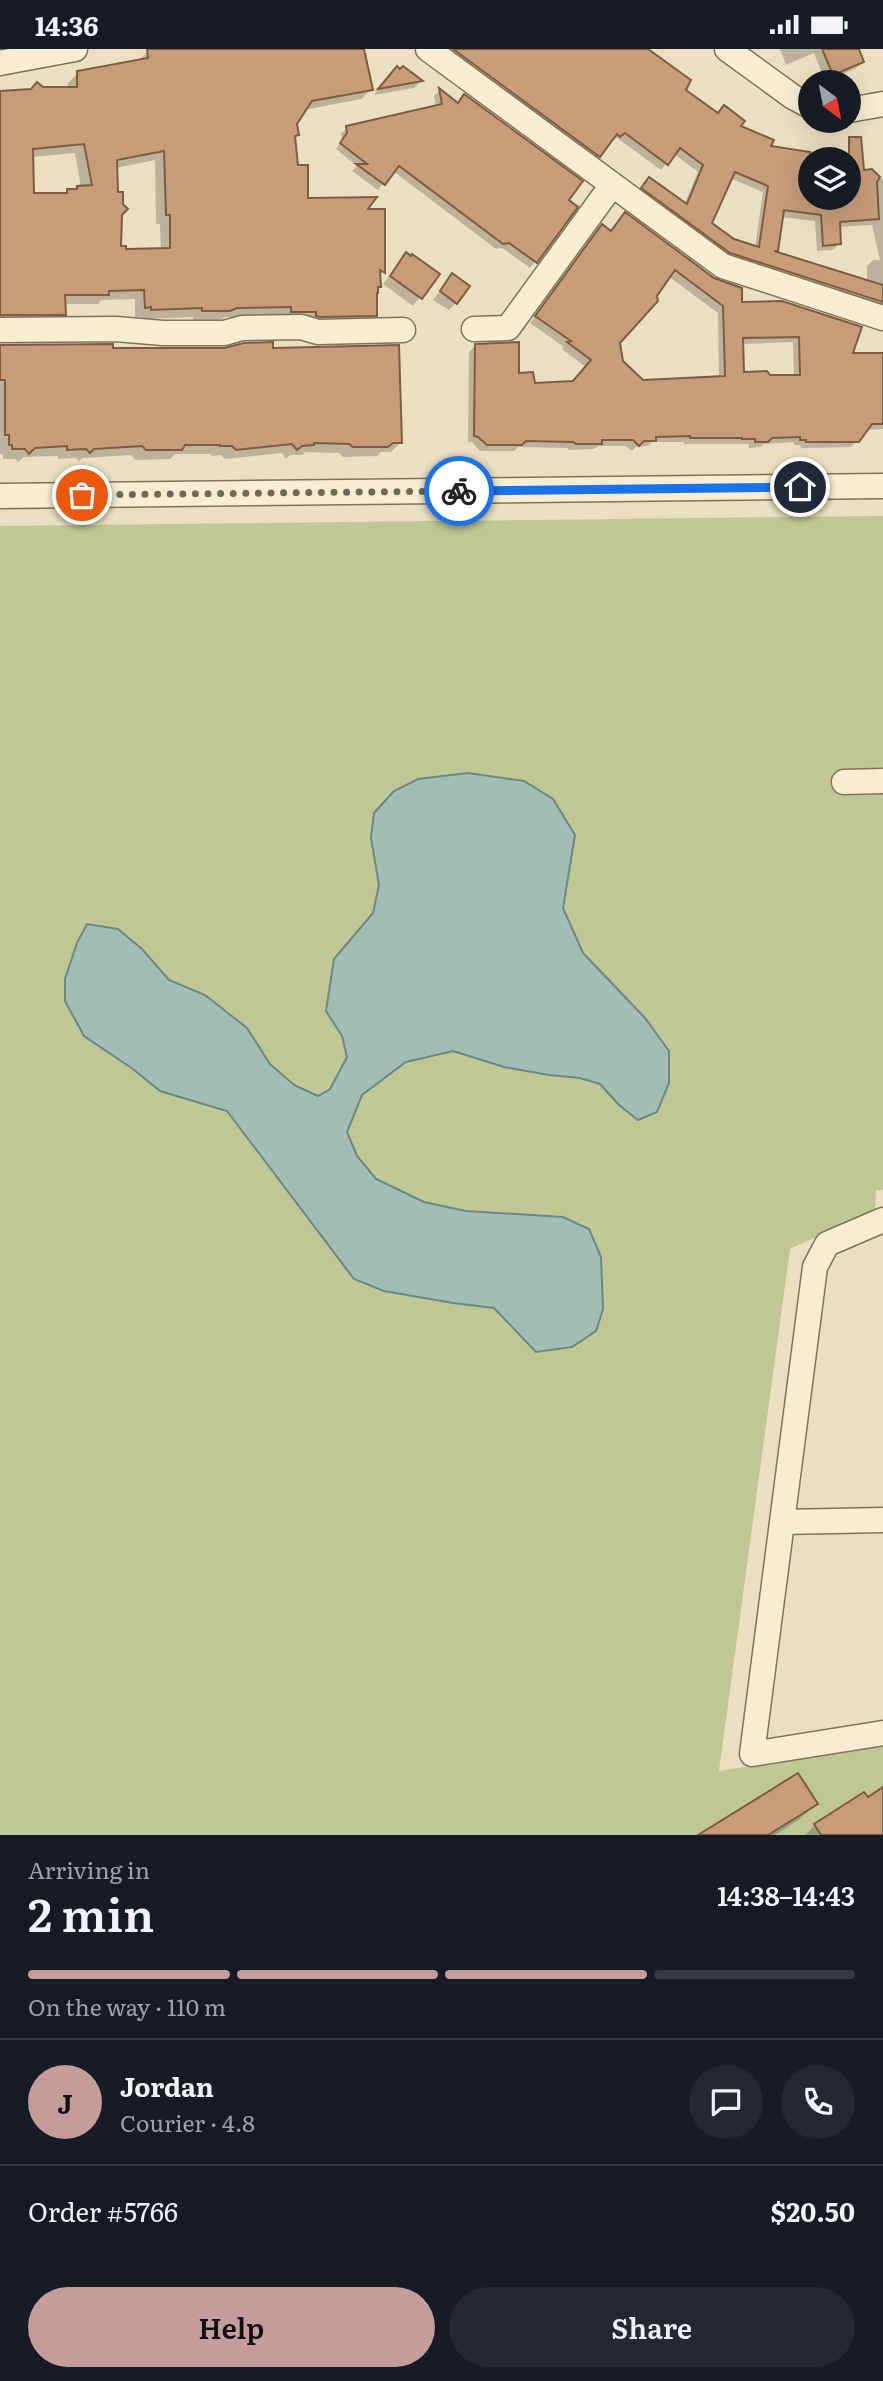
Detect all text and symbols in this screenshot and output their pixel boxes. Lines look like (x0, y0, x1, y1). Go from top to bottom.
text: 14:36 (35, 5, 99, 44)
north arrow (798, 70, 861, 133)
map controls (798, 70, 861, 210)
button: layers (798, 147, 861, 210)
courier (424, 456, 494, 526)
pin (770, 457, 830, 517)
pin (52, 465, 112, 525)
icon: home (781, 468, 819, 506)
icon: bike (440, 472, 478, 510)
icon: bag (63, 476, 101, 514)
text: Arriving in (28, 1852, 150, 1886)
text: 14:38–14:43 (717, 1875, 855, 1914)
text: 2 min (28, 1878, 154, 1946)
text: On the way · 110 m (28, 1989, 226, 2023)
button: chat (689, 2065, 763, 2139)
button: phone (781, 2065, 855, 2139)
text: Jordan (120, 2066, 214, 2105)
text: J (58, 2083, 72, 2122)
text: Courier · 4.8 (120, 2105, 255, 2139)
text: Order #5766 (28, 2191, 178, 2230)
text: $20.50 (771, 2191, 855, 2230)
button: Help (28, 2287, 435, 2367)
button: Share (449, 2287, 855, 2367)

